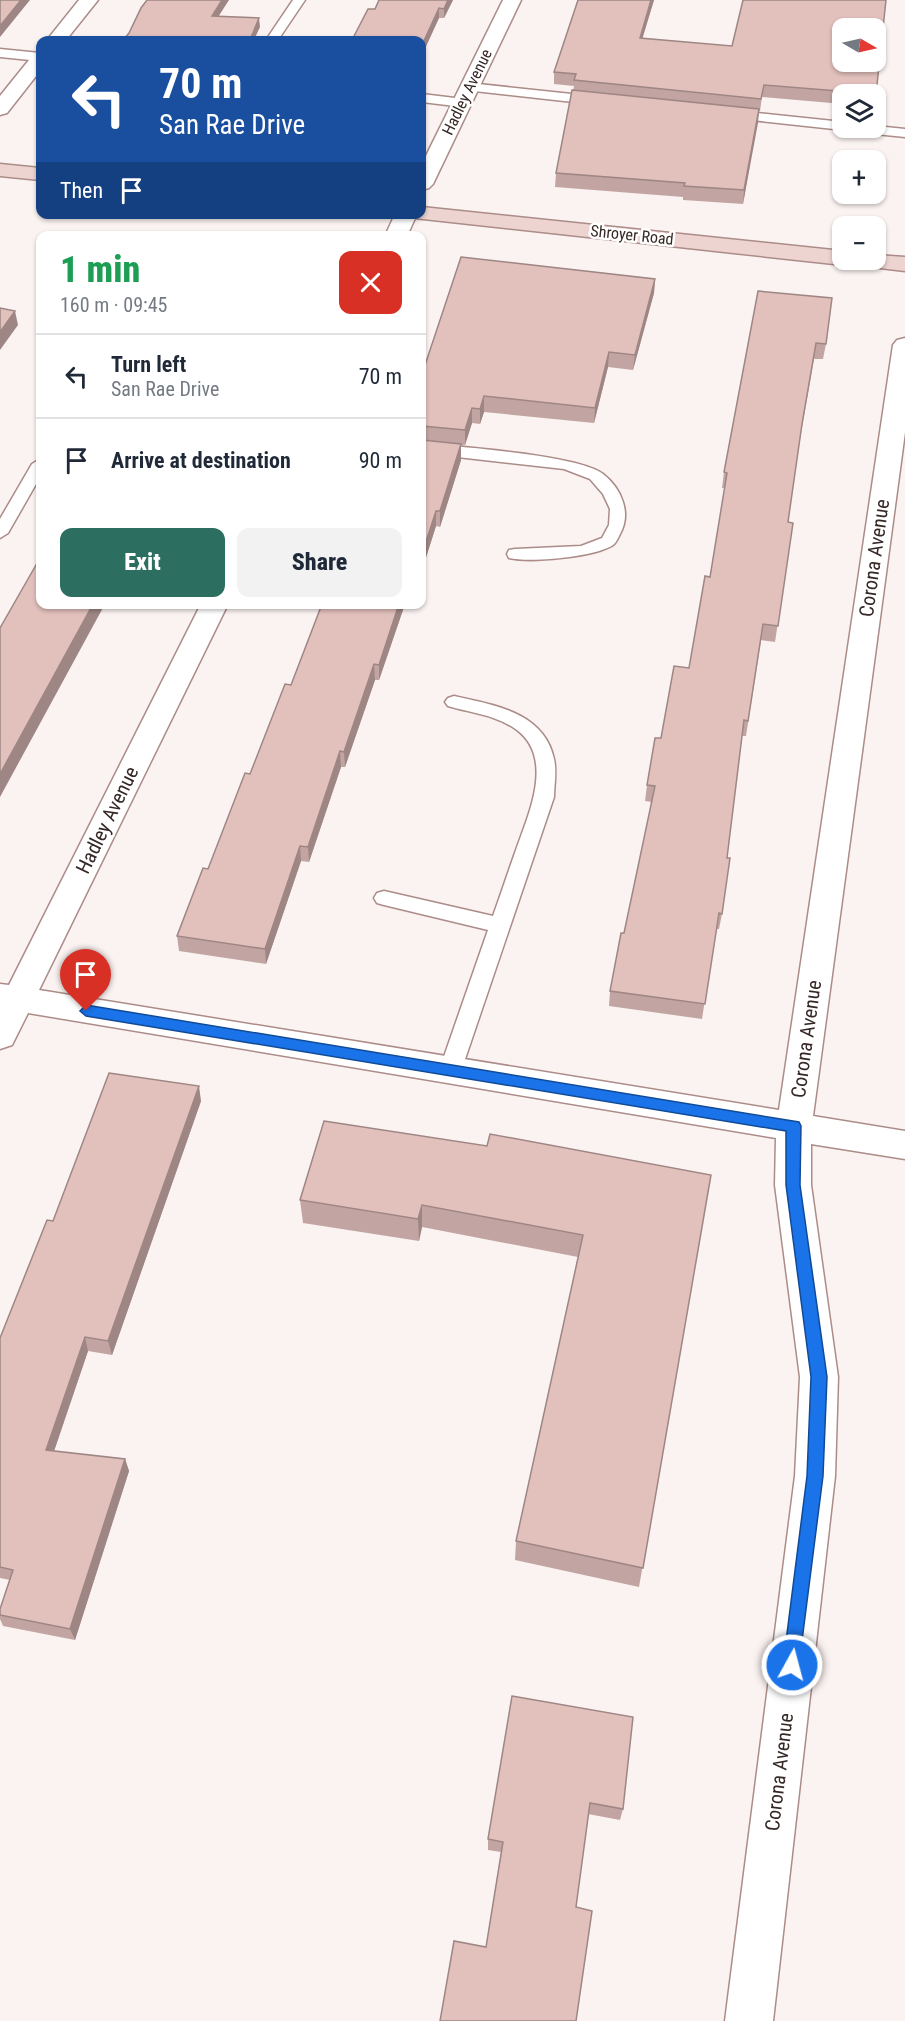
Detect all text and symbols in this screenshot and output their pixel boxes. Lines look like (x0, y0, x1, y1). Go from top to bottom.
north arrow (832, 18, 886, 72)
map controls (832, 18, 886, 270)
street label: Hadley Avenue (438, 46, 496, 138)
text: 70 m (159, 59, 242, 108)
icon: left (60, 60, 138, 138)
button: layers (832, 84, 886, 138)
text: San Rae Drive (159, 109, 305, 141)
button: + (832, 150, 886, 204)
icon: arrive (115, 174, 148, 207)
text: Then (60, 178, 103, 203)
button: − (832, 216, 886, 270)
street label: Shroyer Road (590, 221, 674, 249)
text: 1 min (60, 249, 140, 291)
button: close (339, 251, 402, 314)
text: 160 m · 09:45 (60, 293, 167, 317)
text: Turn left (111, 352, 186, 377)
icon: left (60, 360, 93, 393)
text: 70 m (359, 364, 402, 389)
text: San Rae Drive (111, 377, 219, 401)
icon: arrive (60, 444, 93, 477)
text: Arrive at destination (111, 448, 291, 473)
text: 90 m (359, 448, 402, 473)
street label: Corona Avenue (854, 498, 894, 618)
button: Exit (60, 528, 225, 597)
button: Share (237, 528, 402, 597)
street label: Hadley Avenue (71, 762, 143, 878)
pin (60, 949, 111, 1011)
icon: arrive (69, 958, 102, 991)
street label: Corona Avenue (786, 979, 826, 1099)
position arrow (760, 1633, 824, 1697)
street label: Corona Avenue (760, 1712, 798, 1832)

